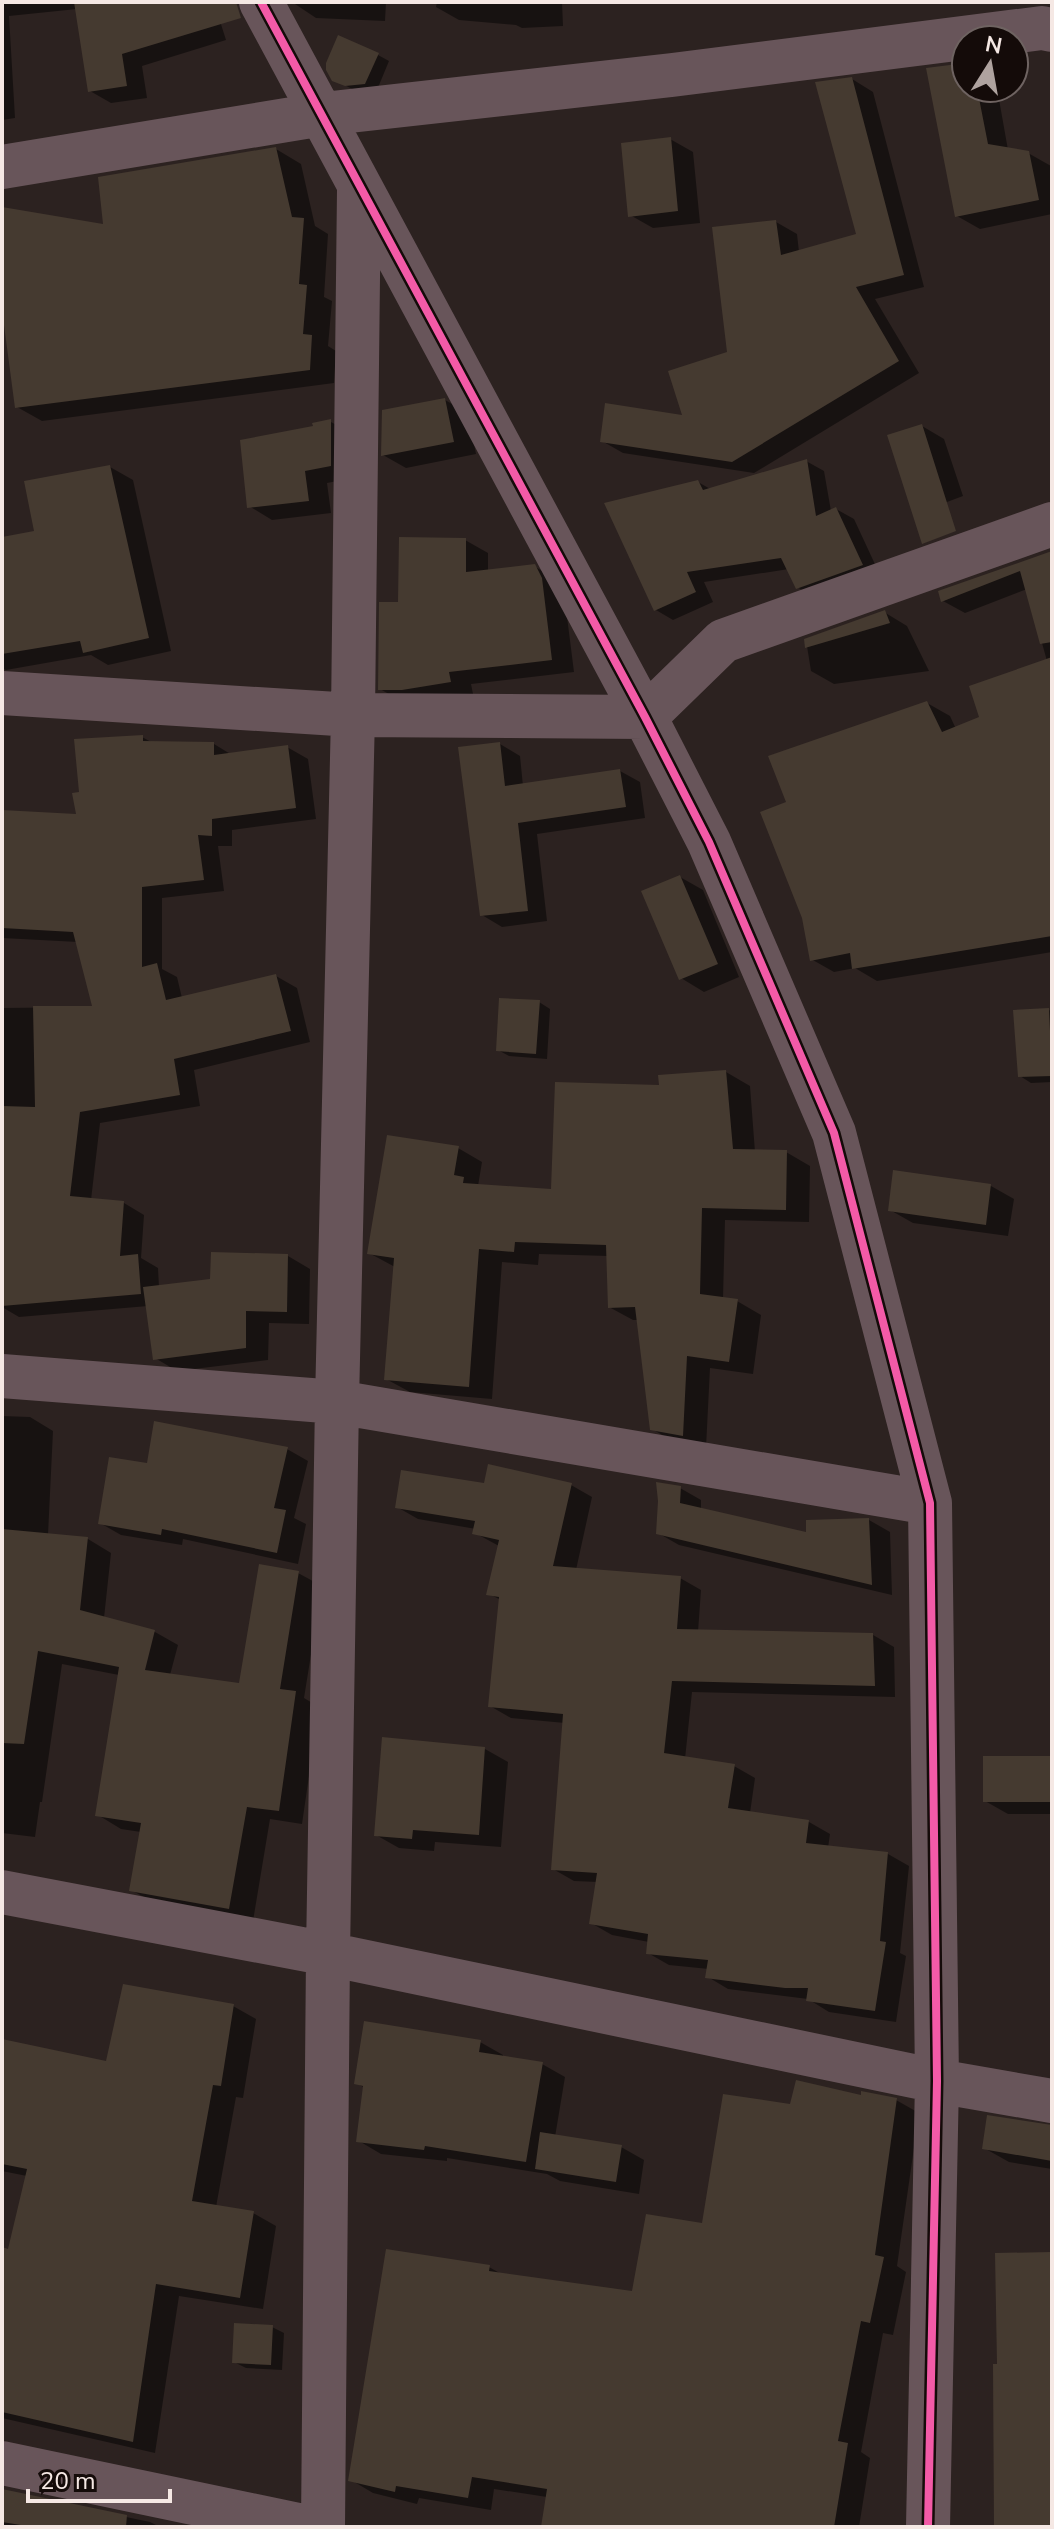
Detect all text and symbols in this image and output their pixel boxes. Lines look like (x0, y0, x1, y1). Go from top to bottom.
north arrow (950, 24, 1030, 104)
text: N (983, 29, 1005, 62)
scale bar (28, 2453, 170, 2503)
text: 20 m (40, 2465, 96, 2497)

